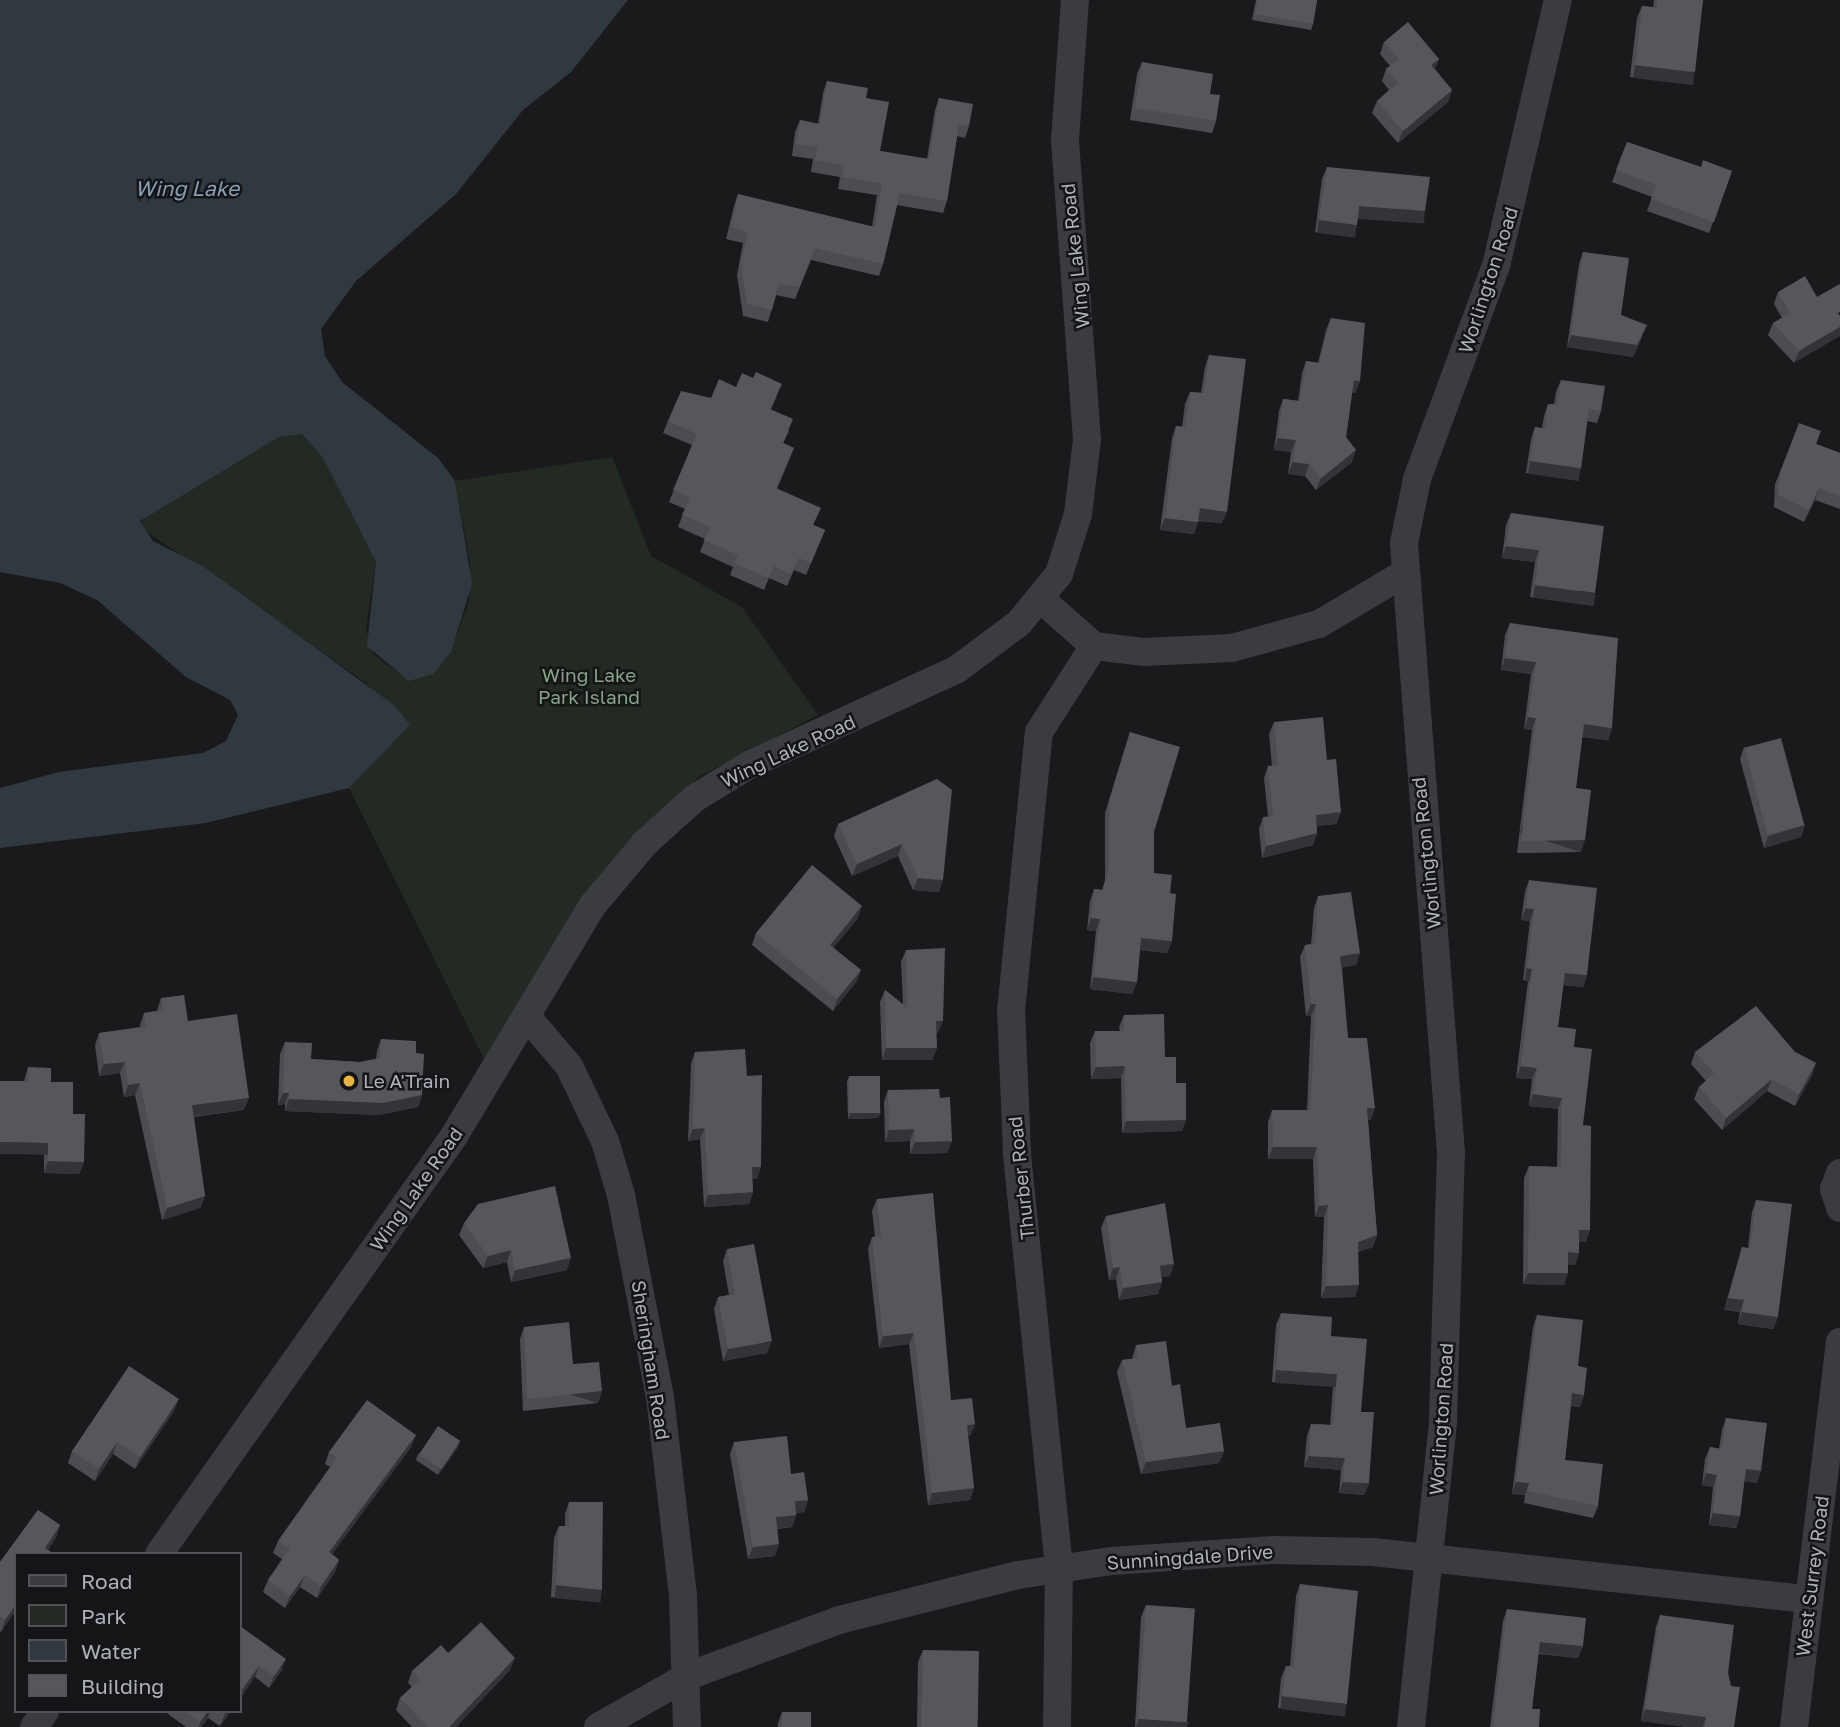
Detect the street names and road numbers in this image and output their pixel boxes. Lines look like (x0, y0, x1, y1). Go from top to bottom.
street label: Wing Lake Road (1056, 182, 1094, 330)
street label: Worlington Road (1454, 204, 1522, 356)
street label: Wing Lake Road (717, 710, 859, 792)
street label: Worlington Road (1407, 776, 1445, 930)
street label: Thurber Road (1003, 1115, 1039, 1241)
street label: Wing Lake Road (365, 1123, 467, 1255)
street label: Sheringham Road (627, 1279, 675, 1441)
street label: Worlington Road (1424, 1342, 1458, 1496)
street label: West Surrey Road (1791, 1494, 1833, 1658)
street label: Sunningdale Drive (1106, 1540, 1274, 1574)

